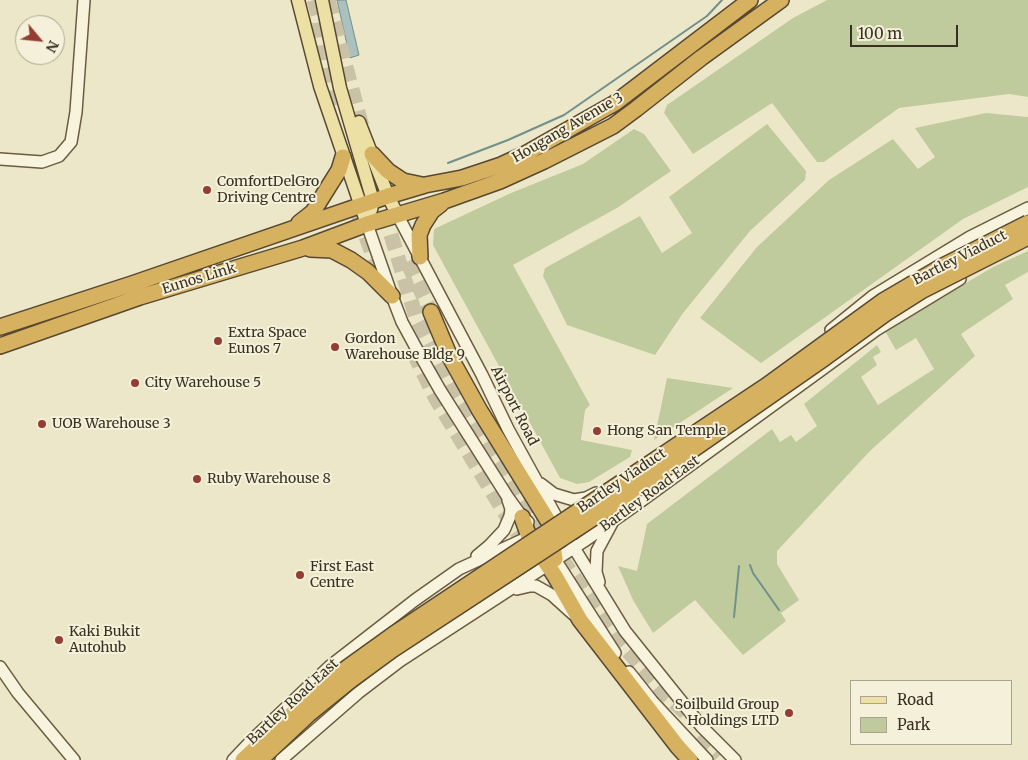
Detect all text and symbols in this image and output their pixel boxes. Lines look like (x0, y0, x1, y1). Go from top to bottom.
north arrow (15, 15, 65, 65)
scale bar (853, 15, 960, 47)
text: 100 m (858, 24, 902, 43)
text: N (42, 37, 63, 56)
street label: Hougang Avenue 3 (510, 89, 626, 167)
place label: ComfortDelGro Driving Centre (217, 174, 319, 206)
marker: ComfortDelGro Driving Centre (201, 184, 213, 196)
street label: Bartley Viaduct (910, 227, 1010, 289)
street label: Eunos Link (160, 260, 238, 298)
place label: Extra Space Eunos 7 (228, 325, 307, 358)
place label: Gordon Warehouse Bldg 9 (345, 331, 465, 364)
marker: Extra Space Eunos 7 (212, 335, 224, 347)
marker: Gordon Warehouse Bldg 9 (329, 341, 341, 353)
street label: Airport Road (487, 363, 541, 449)
place label: City Warehouse 5 (145, 375, 261, 391)
marker: City Warehouse 5 (129, 377, 141, 389)
place label: UOB Warehouse 3 (52, 416, 171, 432)
marker: UOB Warehouse 3 (36, 418, 48, 430)
place label: Hong San Temple (607, 423, 726, 439)
marker: Hong San Temple (591, 425, 603, 437)
street label: Bartley Viaduct (575, 445, 669, 517)
street label: Bartley Road East (597, 452, 703, 536)
place label: Ruby Warehouse 8 (207, 471, 331, 487)
marker: Ruby Warehouse 8 (191, 473, 203, 485)
place label: First East Centre (310, 559, 374, 592)
marker: First East Centre (294, 569, 306, 581)
place label: Kaki Bukit Autohub (69, 624, 140, 656)
marker: Kaki Bukit Autohub (53, 634, 65, 646)
street label: Bartley Road East (244, 655, 342, 749)
legend (850, 680, 1013, 745)
text: Road (897, 690, 933, 709)
place label: Soilbuild Group Holdings LTD (675, 697, 779, 730)
marker: Soilbuild Group Holdings LTD (783, 707, 795, 719)
text: Park (897, 715, 930, 734)

